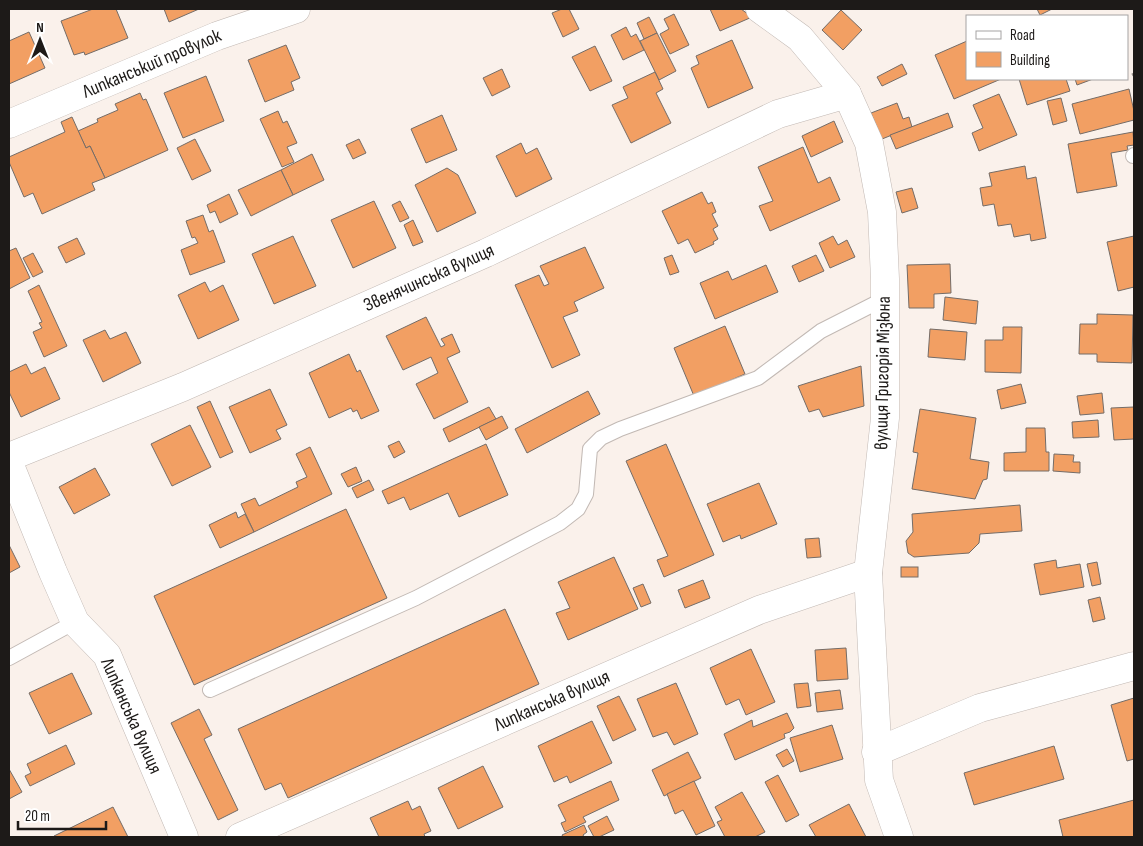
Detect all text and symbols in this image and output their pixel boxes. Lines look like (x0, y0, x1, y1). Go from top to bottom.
north arrow (15, 15, 65, 65)
legend (966, 15, 1128, 80)
text: N (36, 19, 44, 36)
street label: Липканський провулок (78, 24, 226, 104)
text: Road (1010, 26, 1035, 45)
text: Building (1010, 51, 1050, 70)
street label: Звенячинська вулиця (360, 239, 498, 317)
street label: вулиця Григорія Мізюна (870, 296, 896, 450)
street label: Липканська вулиця (95, 654, 167, 777)
street label: Липканська вулиця (490, 665, 613, 737)
scale bar (18, 798, 105, 830)
text: 20 m (25, 807, 50, 826)

